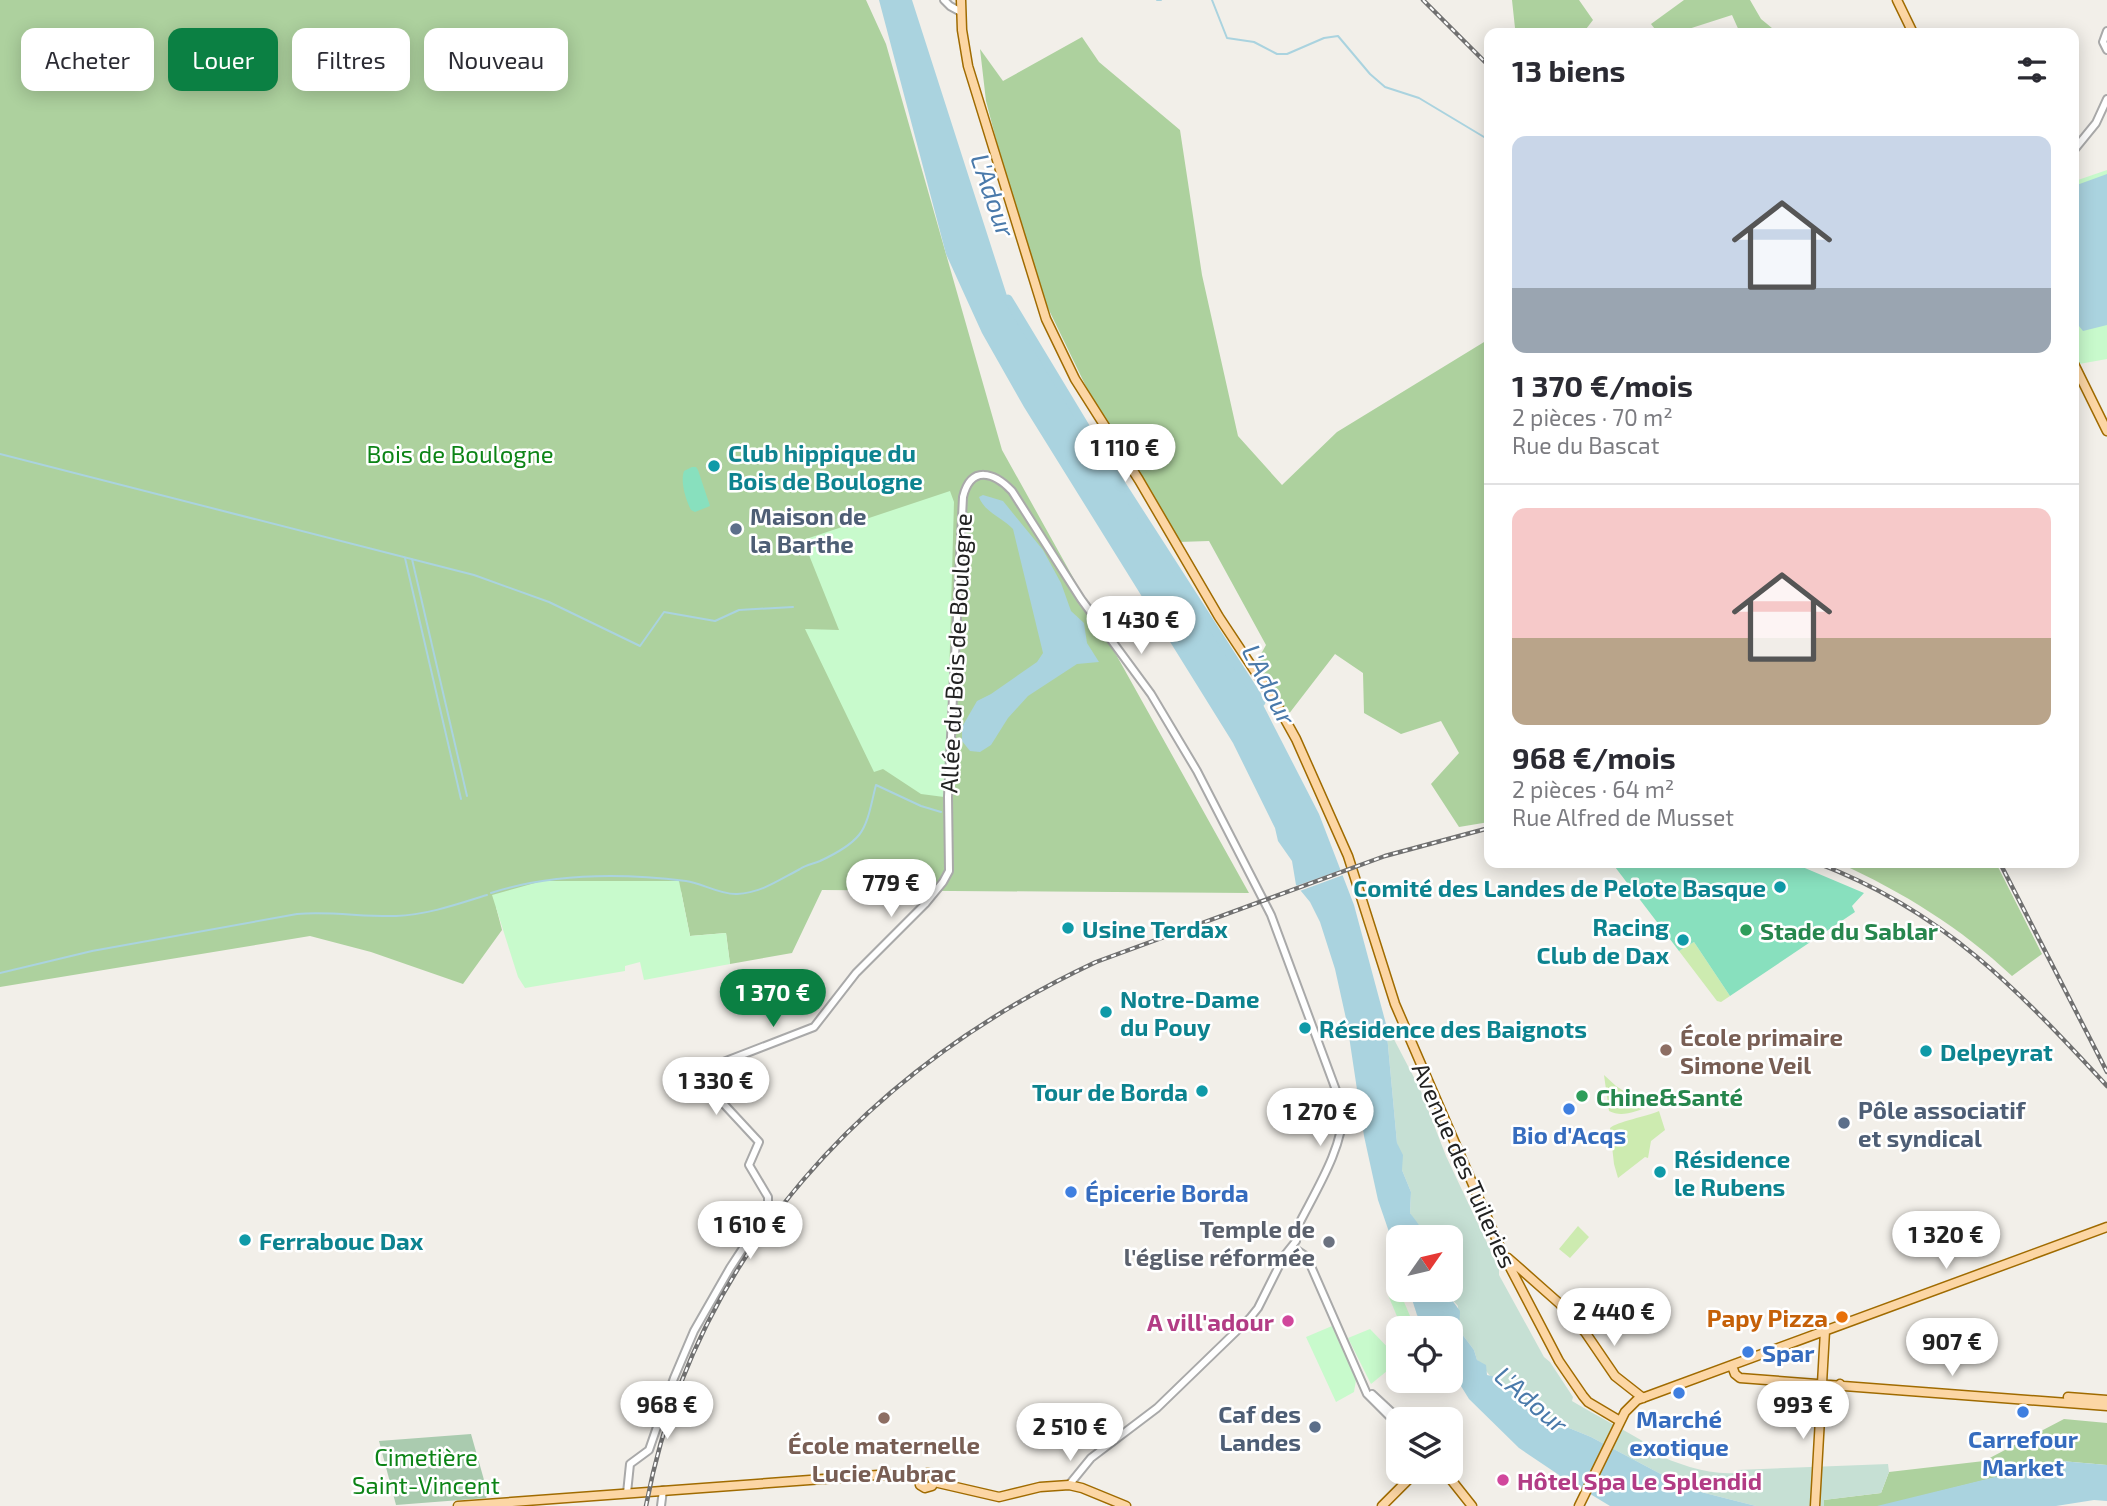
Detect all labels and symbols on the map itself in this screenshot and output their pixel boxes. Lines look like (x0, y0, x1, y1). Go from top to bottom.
water label: L'Adour (965, 149, 1023, 241)
pin: 1 110 € (1060, 424, 1190, 484)
place label: Club hippique du Bois de Boulogne (728, 438, 923, 495)
park label: Bois de Boulogne (366, 439, 554, 468)
marker: Club hippique du Bois de Boulogne (706, 458, 722, 474)
place label: Maison de la Barthe (750, 501, 867, 558)
street label: Allée du Bois de Boulogne (933, 512, 977, 794)
marker: Maison de la Barthe (728, 521, 744, 537)
pin: 1 430 € (1076, 596, 1206, 656)
water label: L'Adour (1237, 639, 1304, 730)
pin: 779 € (842, 860, 940, 919)
place label: Comité des Landes de Pelote Basque (1353, 873, 1766, 902)
marker: Comité des Landes de Pelote Basque (1772, 879, 1788, 895)
place label: Racing Club de Dax (1537, 912, 1669, 969)
place label: Usine Terdax (1082, 914, 1228, 943)
place label: Stade du Sablar (1760, 916, 1939, 945)
marker: Usine Terdax (1060, 920, 1076, 936)
marker: Stade du Sablar (1738, 922, 1754, 938)
marker: Racing Club de Dax (1675, 932, 1691, 948)
pin: 1 370 € (708, 970, 838, 1029)
place label: Notre-Dame du Pouy (1120, 984, 1260, 1041)
marker: Notre-Dame du Pouy (1098, 1004, 1114, 1020)
place label: Résidence des Baignots (1319, 1014, 1587, 1043)
marker: Résidence des Baignots (1297, 1020, 1313, 1036)
place label: École primaire Simone Veil (1680, 1022, 1843, 1079)
place label: Delpeyrat (1940, 1037, 2053, 1066)
marker: École primaire Simone Veil (1658, 1042, 1674, 1058)
marker: Delpeyrat (1918, 1043, 1934, 1059)
pin: 1 330 € (651, 1058, 781, 1117)
street label: Avenue des Tuileries (1407, 1058, 1523, 1272)
place label: Tour de Borda (1032, 1077, 1188, 1106)
place label: Chine&Santé (1596, 1082, 1743, 1111)
marker: Tour de Borda (1194, 1083, 1210, 1099)
pin: 1 270 € (1255, 1088, 1385, 1148)
marker: Chine&Santé (1574, 1088, 1590, 1104)
place label: Pôle associatif et syndical (1858, 1095, 2027, 1152)
marker: Bio d'Acqs (1561, 1101, 1577, 1117)
marker: Pôle associatif et syndical (1836, 1115, 1852, 1131)
place label: Bio d'Acqs (1512, 1120, 1626, 1149)
place label: Résidence le Rubens (1674, 1144, 1790, 1201)
marker: Résidence le Rubens (1652, 1164, 1668, 1180)
place label: Épicerie Borda (1085, 1178, 1249, 1207)
marker: Épicerie Borda (1063, 1184, 1079, 1200)
pin: 1 610 € (685, 1202, 815, 1261)
pin: 1 320 € (1881, 1212, 2011, 1271)
place label: Temple de l'église réformée (1124, 1214, 1315, 1271)
north arrow (1386, 1225, 1463, 1302)
place label: Ferrabouc Dax (259, 1226, 424, 1255)
marker: Ferrabouc Dax (237, 1232, 253, 1248)
marker: Temple de l'église réformée (1321, 1234, 1337, 1250)
pin: 2 440 € (1549, 1288, 1679, 1348)
place label: Papy Pizza (1707, 1303, 1828, 1332)
place label: A vill'adour (1147, 1307, 1275, 1336)
marker: Papy Pizza (1834, 1309, 1850, 1325)
marker: A vill'adour (1280, 1313, 1296, 1329)
pin: 907 € (1903, 1318, 2001, 1378)
place label: Spar (1762, 1338, 1815, 1367)
marker: Spar (1740, 1344, 1756, 1360)
water label: L'Adour (1489, 1359, 1575, 1439)
pin: 968 € (618, 1382, 716, 1441)
pin: 993 € (1754, 1382, 1852, 1441)
marker: Marché exotique (1671, 1385, 1687, 1401)
place label: Caf des Landes (1218, 1399, 1301, 1456)
pin: 2 510 € (1005, 1404, 1135, 1463)
place label: Marché exotique (1629, 1404, 1729, 1461)
marker: Carrefour Market (2015, 1404, 2031, 1420)
marker: École maternelle Lucie Aubrac (876, 1410, 892, 1426)
marker: Caf des Landes (1307, 1419, 1323, 1435)
place label: Carrefour Market (1968, 1424, 2079, 1481)
place label: École maternelle Lucie Aubrac (788, 1430, 980, 1487)
park label: Cimetière Saint-Vincent (352, 1442, 500, 1499)
place label: Hôtel Spa Le Splendid (1517, 1466, 1762, 1495)
marker: Hôtel Spa Le Splendid (1495, 1472, 1511, 1488)

